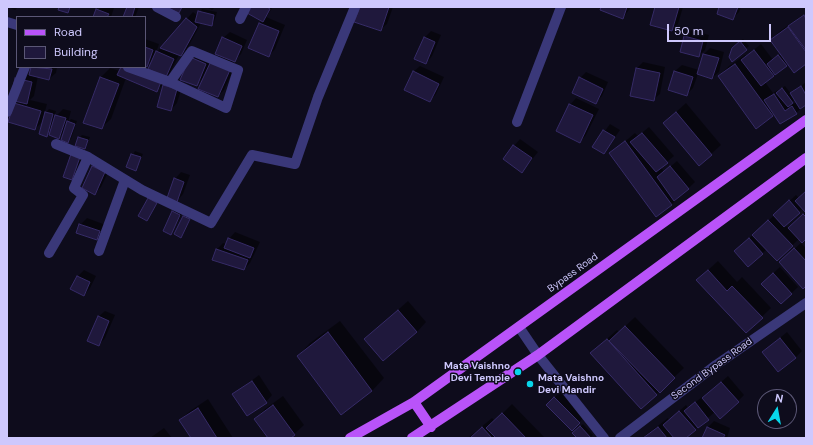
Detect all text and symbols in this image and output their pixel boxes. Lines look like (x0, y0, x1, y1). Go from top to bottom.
legend (16, 16, 146, 68)
scale bar (669, 16, 773, 42)
text: 50 m (674, 23, 703, 39)
text: Road (54, 24, 82, 40)
text: Building (54, 44, 98, 60)
street label: Bypass Road (545, 251, 601, 295)
street label: Second Bypass Road (669, 336, 755, 402)
place label: Mata Vaishno Devi Temple (444, 360, 510, 384)
marker: Mata Vaishno Devi Temple (513, 367, 523, 377)
place label: Mata Vaishno Devi Mandir (538, 372, 604, 396)
marker: Mata Vaishno Devi Mandir (525, 379, 535, 389)
north arrow (757, 389, 797, 429)
text: N (774, 391, 784, 406)

